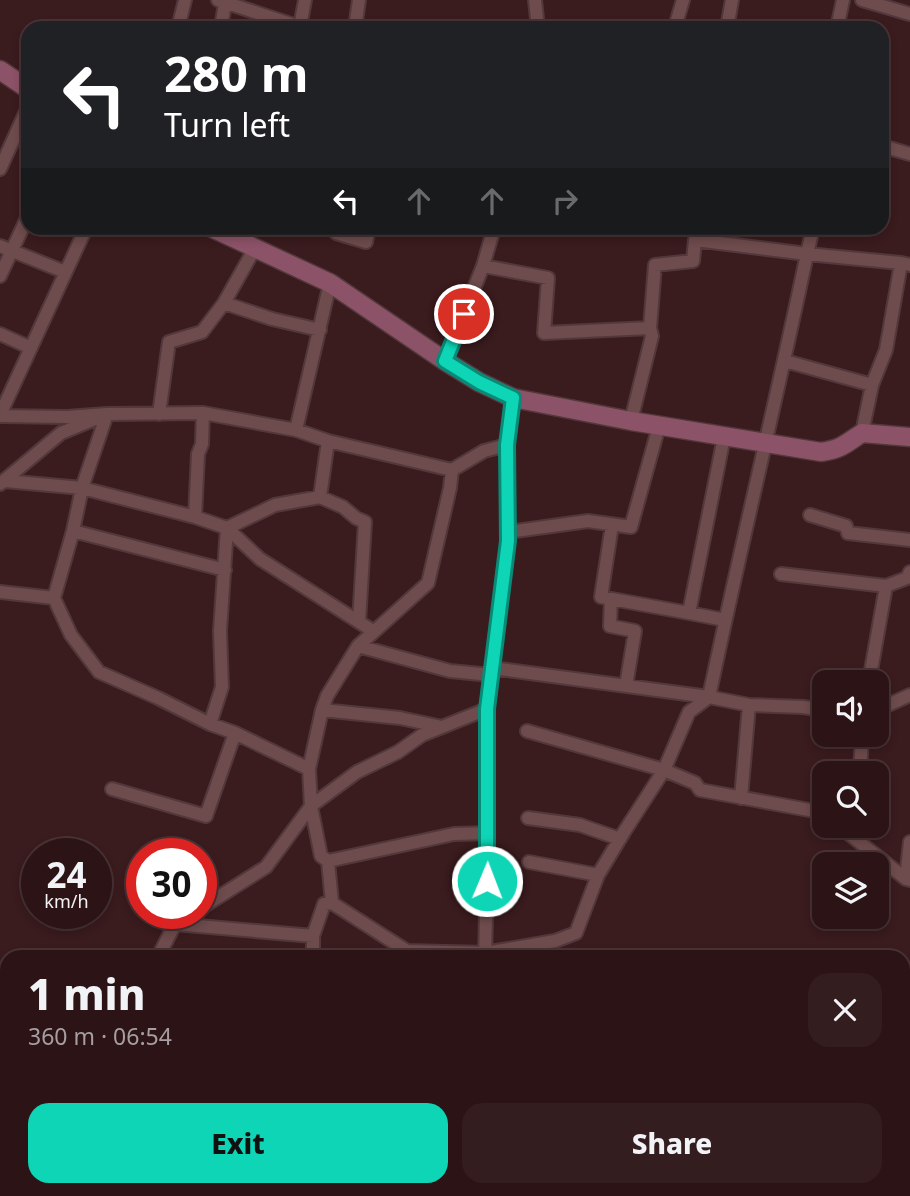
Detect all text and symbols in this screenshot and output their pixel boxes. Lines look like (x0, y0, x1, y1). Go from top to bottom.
text: 280 m (164, 40, 309, 106)
icon: left (49, 49, 140, 140)
text: Turn left (164, 103, 290, 146)
icon: left (327, 182, 365, 220)
icon: ahead (400, 182, 438, 220)
icon: ahead (473, 182, 511, 220)
icon: right (546, 182, 584, 220)
pin (434, 284, 494, 344)
icon: arrive (445, 295, 483, 333)
map controls (812, 670, 889, 929)
button: sound (812, 670, 889, 747)
button: search (812, 761, 889, 838)
speed limit sign: 30 (126, 838, 217, 929)
position arrow (450, 844, 524, 918)
text: 24 (46, 851, 87, 898)
button: layers (812, 852, 889, 929)
text: km/h (44, 889, 89, 913)
text: 1 min (28, 965, 145, 1022)
button: close (808, 973, 882, 1047)
text: 360 m · 06:54 (28, 1020, 172, 1052)
button: Exit (28, 1103, 448, 1183)
button: Share (462, 1103, 882, 1183)

